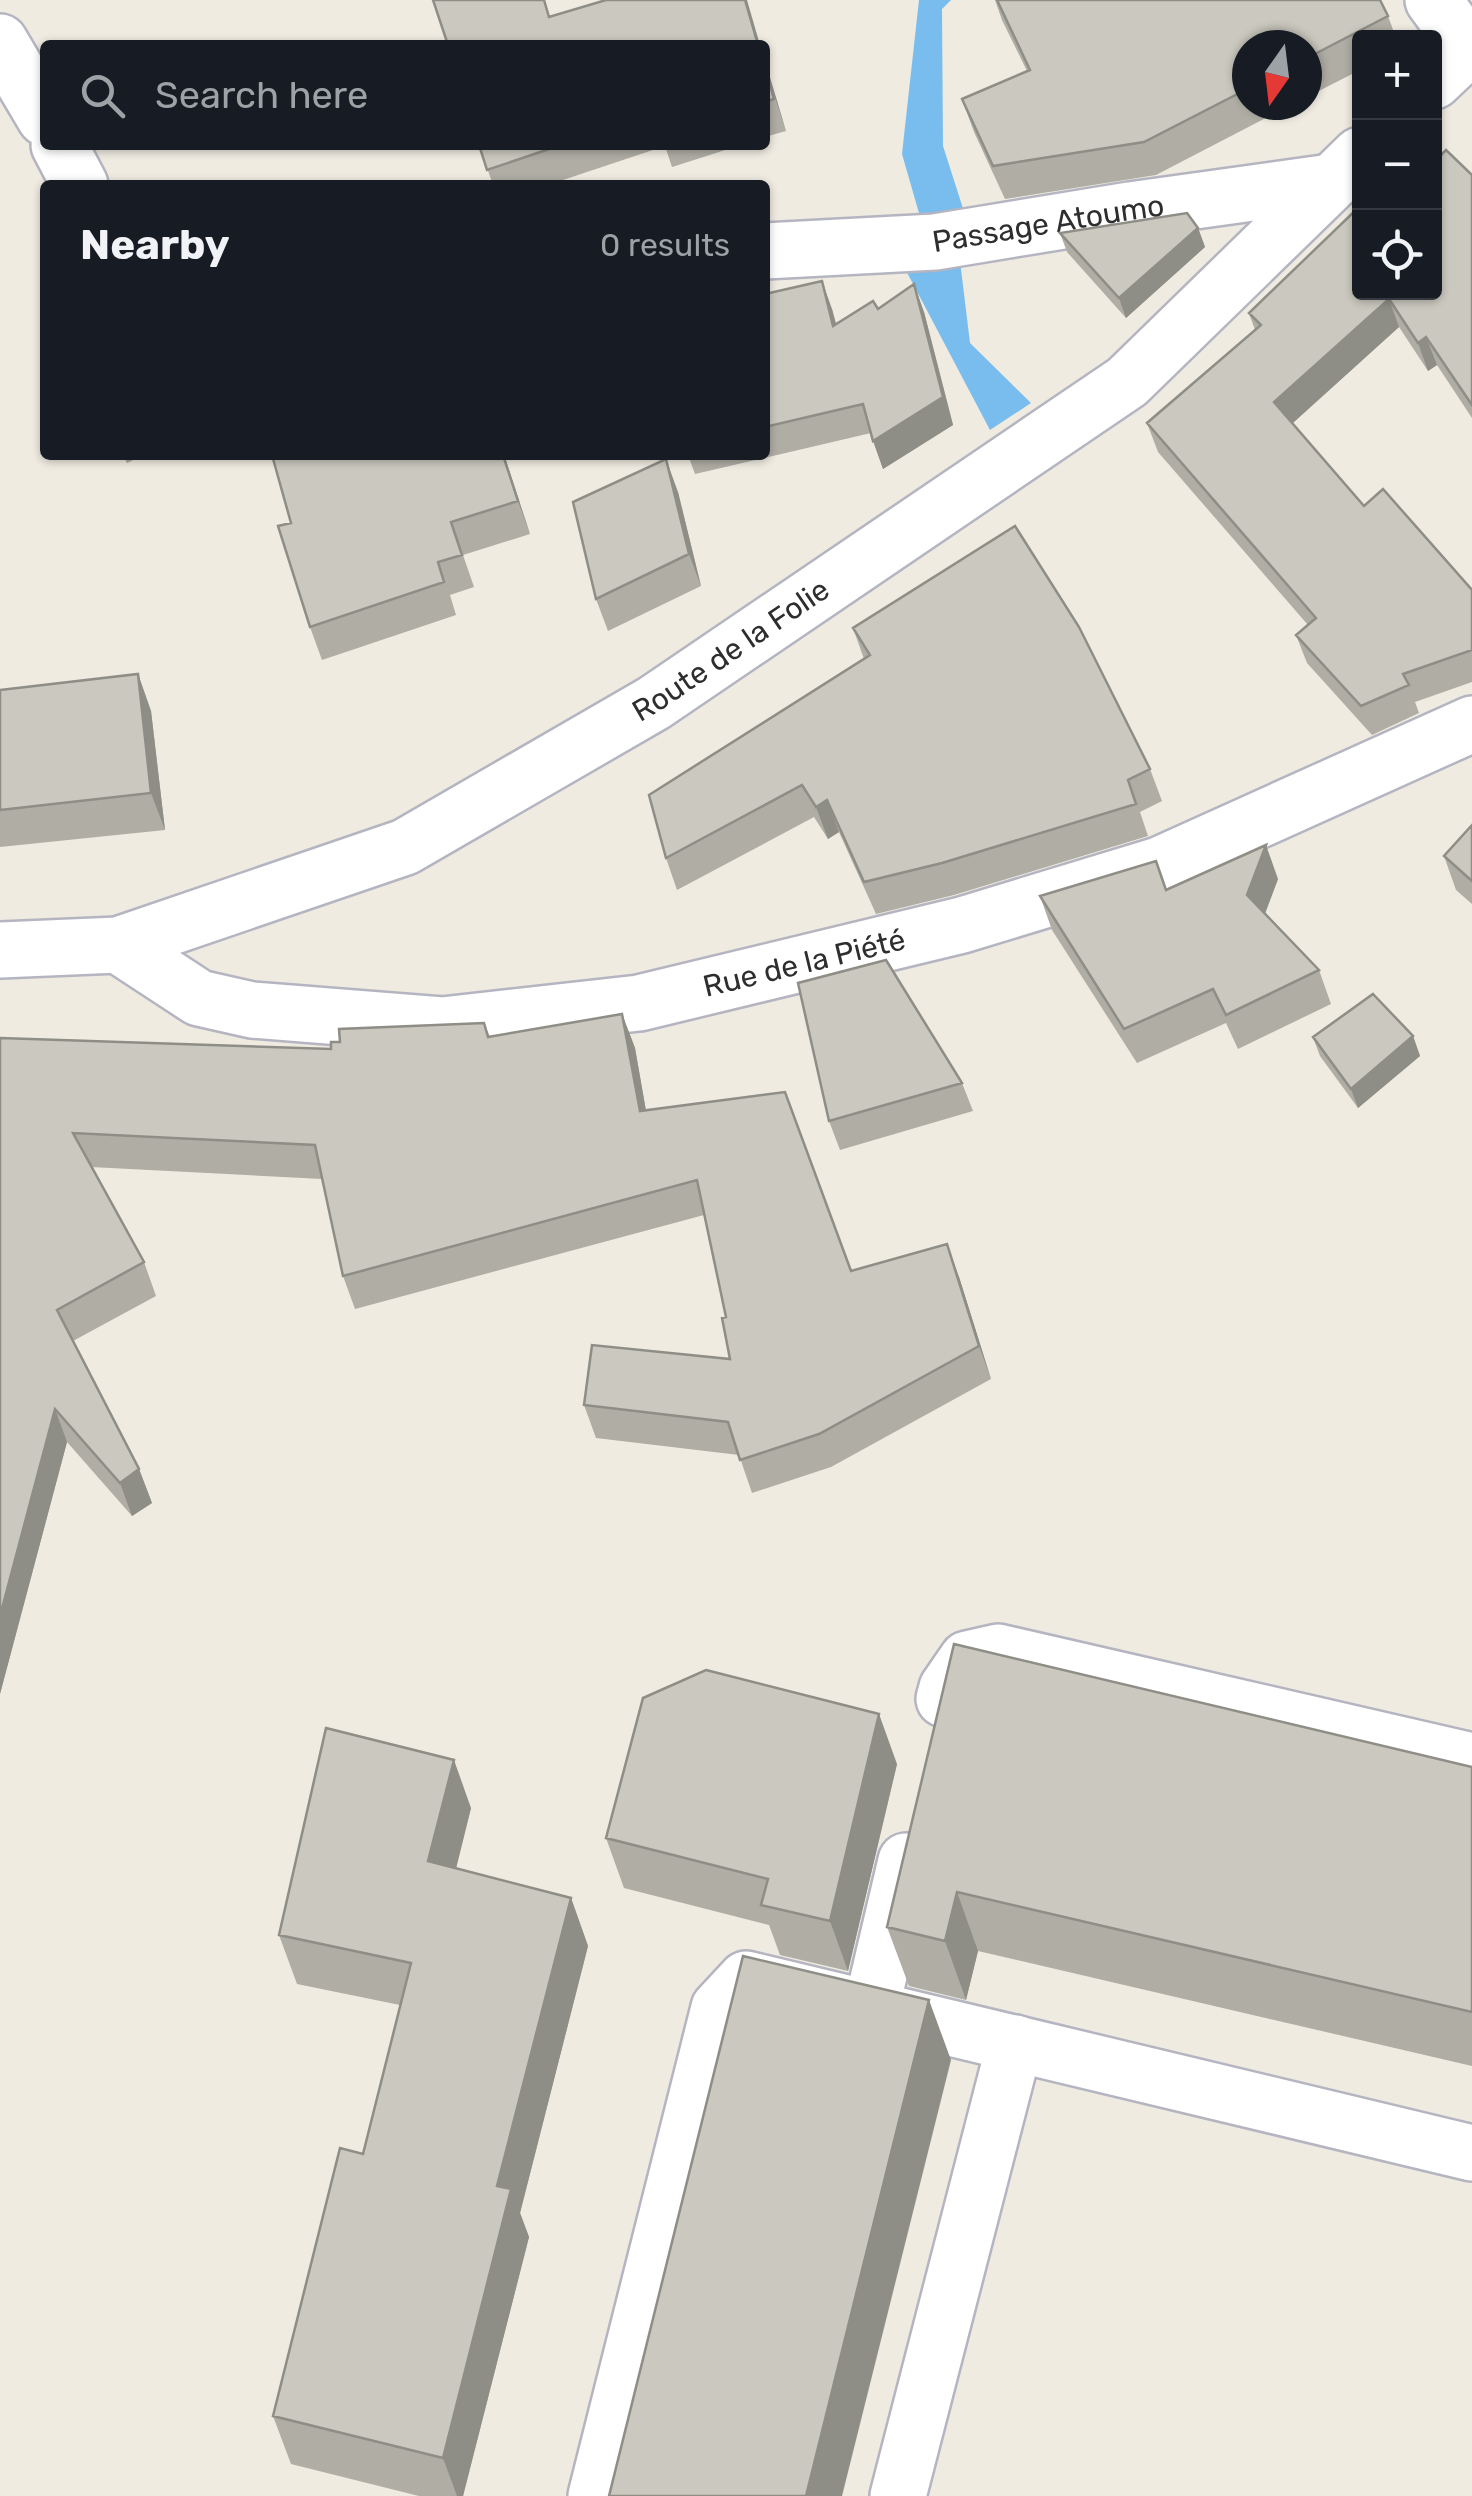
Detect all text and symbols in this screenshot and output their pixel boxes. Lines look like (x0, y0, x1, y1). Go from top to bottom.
north arrow (1232, 30, 1322, 120)
map controls (1352, 30, 1442, 300)
button: + (1352, 30, 1442, 120)
search box (40, 40, 770, 150)
icon: search (75, 68, 130, 123)
text: Search here (155, 72, 368, 118)
button: − (1352, 120, 1442, 210)
street label: Passage Atoumo (930, 187, 1166, 260)
button: locate (1352, 210, 1442, 300)
text: Nearby (80, 220, 230, 270)
text: 0 results (600, 226, 730, 264)
street label: Route de la Folie (626, 571, 836, 730)
street label: Rue de la Piété (699, 921, 909, 1005)

